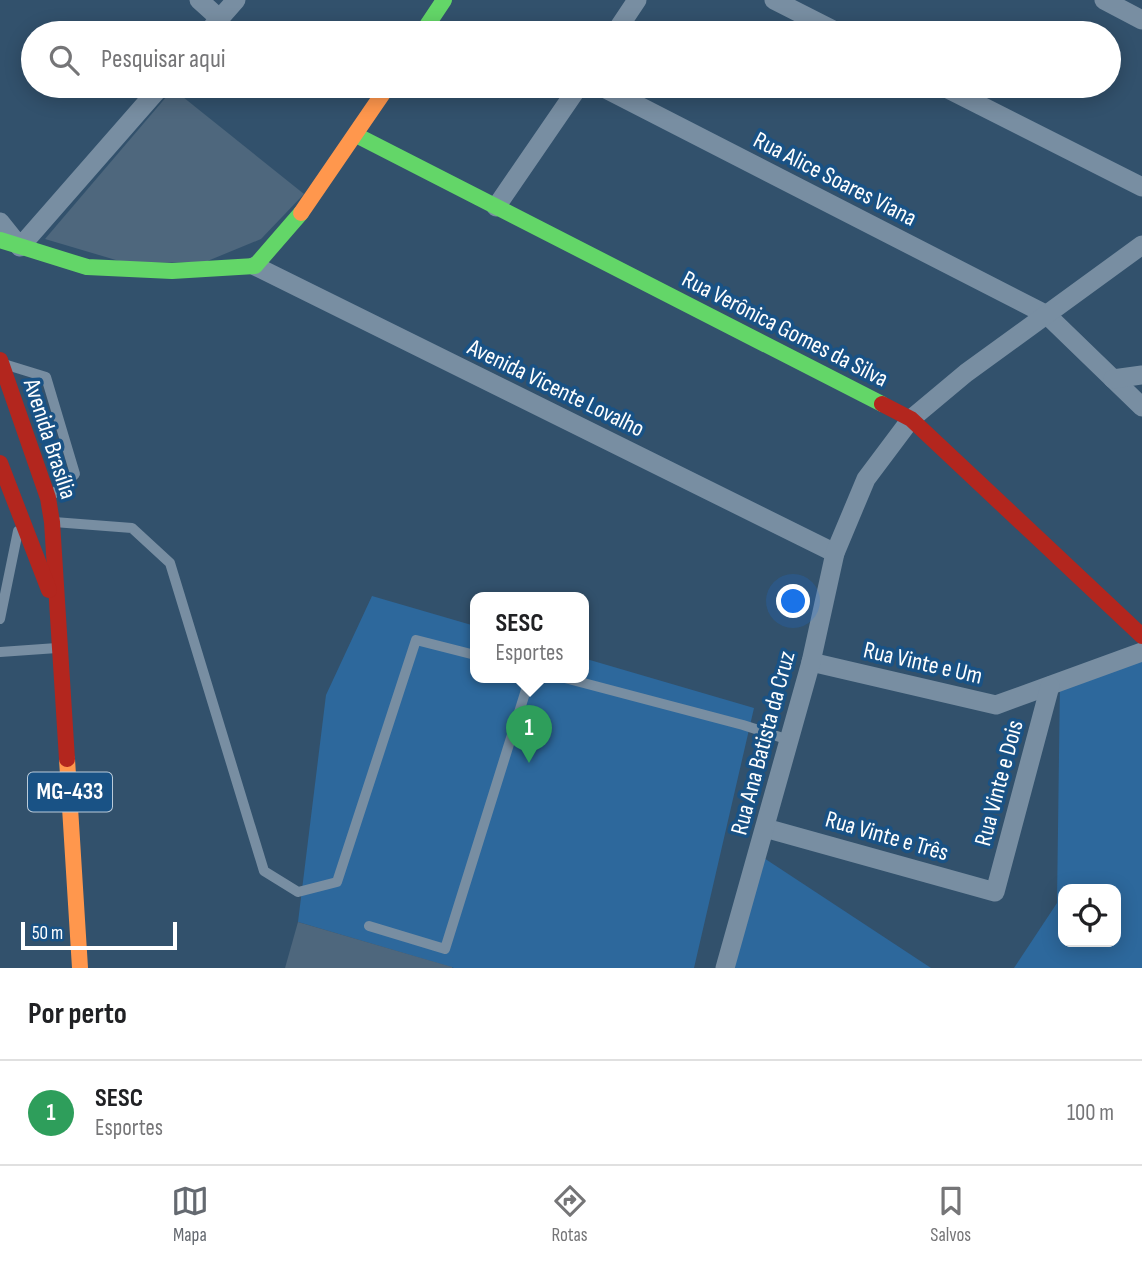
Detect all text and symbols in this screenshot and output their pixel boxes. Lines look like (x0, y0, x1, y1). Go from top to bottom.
search box (21, 21, 1121, 98)
icon: search (45, 41, 83, 79)
text: Pesquisar aqui (101, 44, 226, 75)
street label: Rua Alice Soares Viana (749, 125, 921, 233)
street label: Rua Verônica Gomes da Silva (677, 264, 893, 394)
street label: Avenida Vicente Lovalho (462, 332, 649, 443)
street label: Avenida Brasília (17, 374, 83, 503)
your location (776, 584, 810, 618)
popup (470, 592, 589, 683)
text: SESC (495, 608, 544, 639)
street label: Rua Vinte e Um (861, 635, 985, 691)
text: Esportes (495, 639, 564, 667)
street label: Rua Ana Batista da Cruz (725, 648, 802, 838)
pin: 1 (506, 705, 552, 763)
street label: Rua Vinte e Dois (968, 717, 1030, 849)
road number: MG-433 (28, 772, 112, 812)
street label: Rua Vinte e Três (822, 805, 952, 867)
map controls (1058, 884, 1121, 947)
button: locate (1058, 884, 1121, 947)
scale bar (21, 919, 177, 951)
text: 50 m (32, 922, 63, 945)
text: Por perto (28, 996, 127, 1032)
text: SESC (95, 1083, 143, 1114)
text: 1 (46, 1099, 56, 1127)
text: 100 m (1067, 1099, 1114, 1127)
text: Esportes (95, 1114, 163, 1142)
tab: Mapa (171, 1182, 209, 1247)
tab: Rotas (551, 1182, 589, 1247)
tab: Salvos (930, 1182, 971, 1247)

